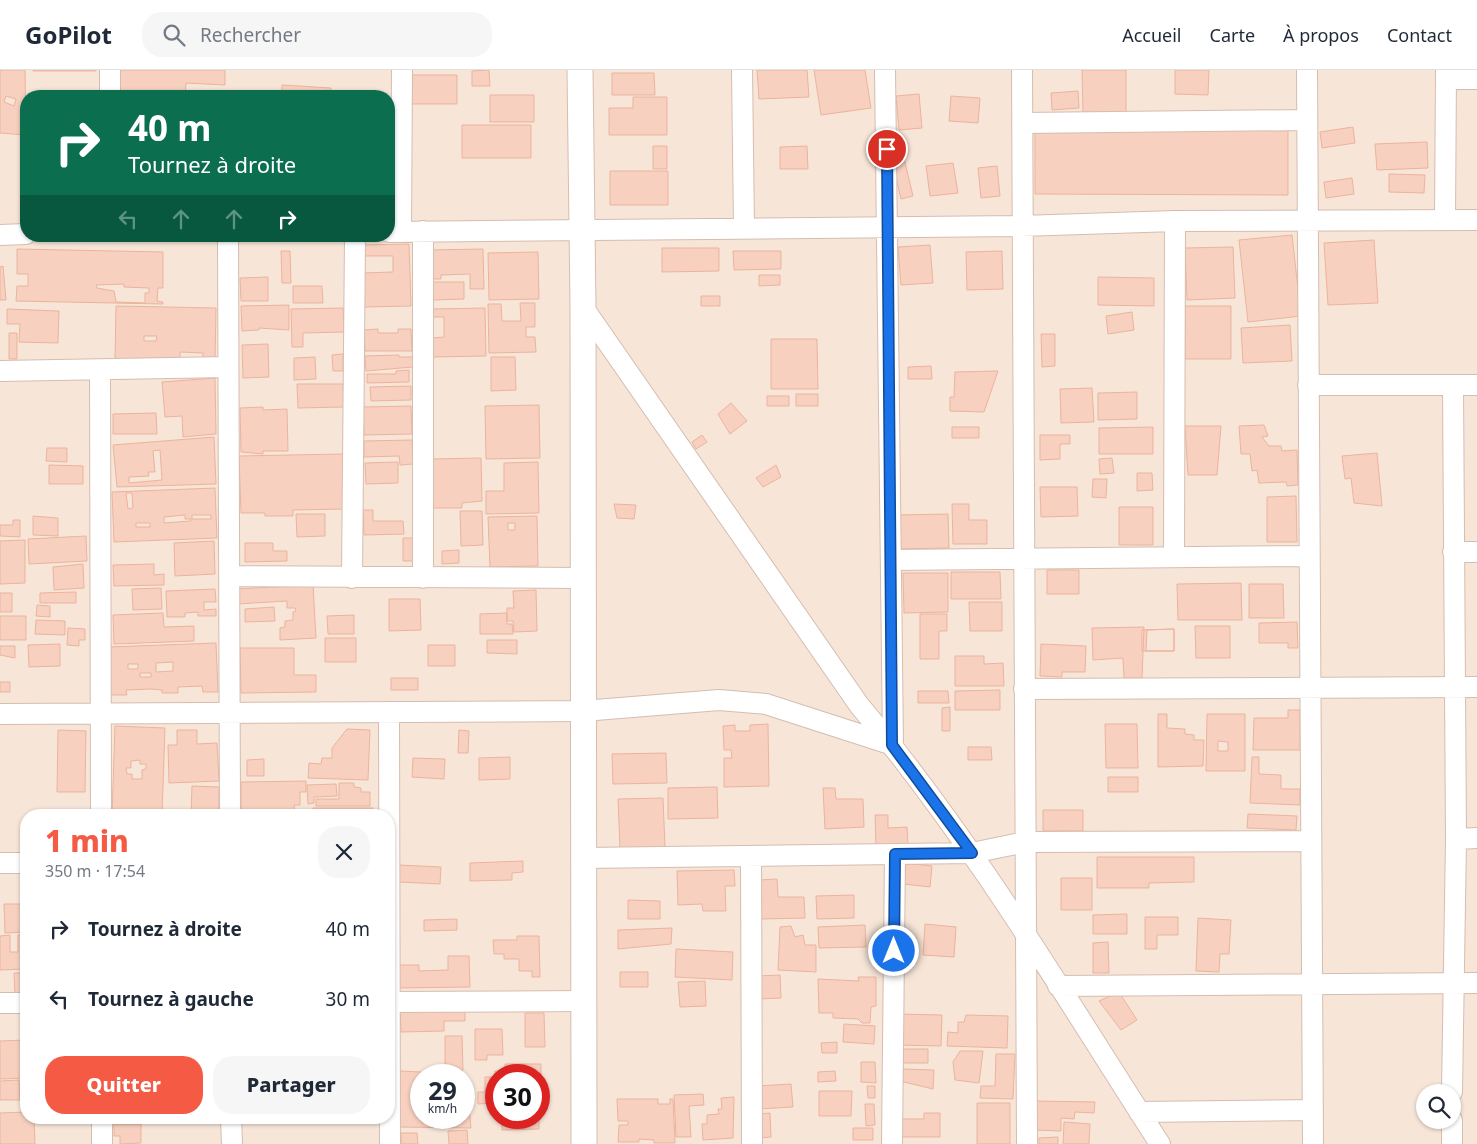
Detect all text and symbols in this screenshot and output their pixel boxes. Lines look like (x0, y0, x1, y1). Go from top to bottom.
search box (142, 12, 492, 57)
text: GoPilot (25, 18, 112, 51)
icon: search (160, 21, 188, 49)
text: Rechercher (200, 22, 301, 48)
text: Accueil (1122, 23, 1182, 47)
text: Carte (1210, 23, 1255, 47)
text: À propos (1283, 23, 1359, 47)
text: Contact (1387, 23, 1452, 47)
text: 40 m (128, 104, 211, 151)
icon: right (45, 110, 110, 175)
pin (866, 128, 908, 170)
icon: arrive (873, 135, 901, 163)
text: Tournez à droite (128, 149, 296, 179)
icon: left (114, 205, 142, 233)
icon: ahead (167, 205, 195, 233)
icon: ahead (220, 205, 248, 233)
icon: right (273, 205, 301, 233)
text: 1 min (45, 820, 129, 861)
button: close (318, 826, 370, 878)
text: 350 m · 17:54 (45, 860, 145, 882)
icon: right (45, 915, 73, 943)
text: Tournez à droite (88, 916, 242, 942)
text: 40 m (326, 916, 370, 942)
position arrow (867, 924, 919, 976)
icon: left (45, 985, 73, 1013)
text: Tournez à gauche (88, 986, 254, 1012)
text: 30 m (326, 986, 370, 1012)
button: Quitter (45, 1056, 203, 1114)
button: Partager (213, 1056, 370, 1114)
speed limit sign: 30 (485, 1064, 550, 1129)
text: 29 (428, 1073, 457, 1107)
map controls (1416, 1084, 1461, 1129)
button: search (1416, 1084, 1461, 1129)
text: km/h (428, 1100, 457, 1117)

